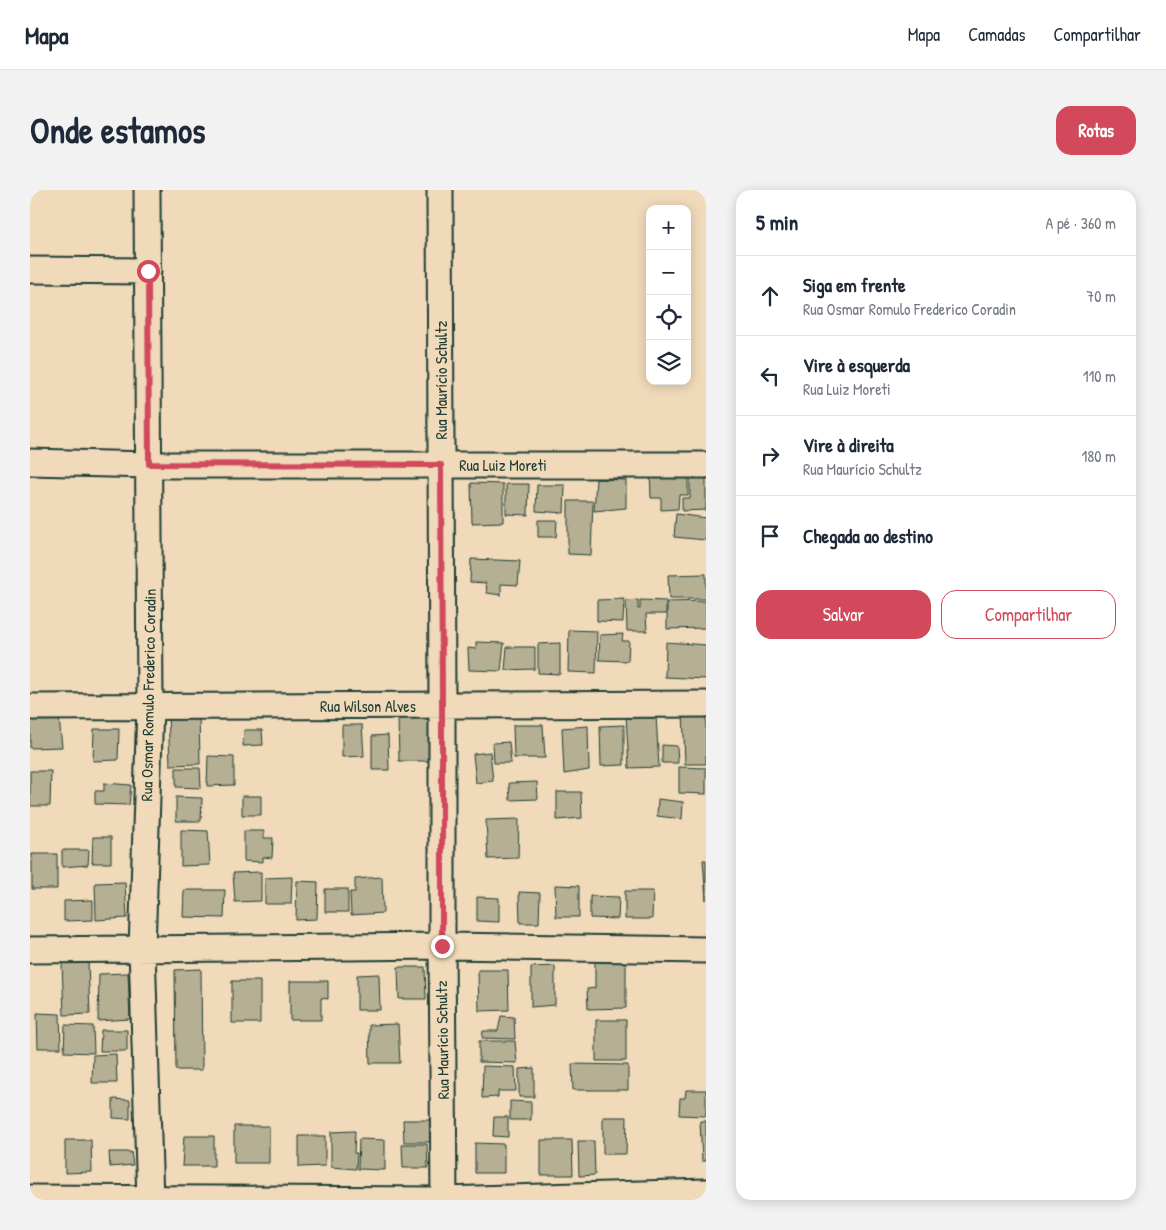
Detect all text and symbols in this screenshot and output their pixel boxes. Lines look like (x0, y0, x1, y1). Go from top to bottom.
text: Mapa (25, 19, 68, 51)
text: Mapa (908, 22, 940, 47)
text: Camadas (968, 22, 1025, 47)
text: Compartilhar (1053, 22, 1141, 47)
button: Rotas (1056, 106, 1136, 155)
text: Onde estamos (30, 107, 205, 154)
map controls (646, 205, 691, 385)
button: + (646, 205, 691, 250)
text: 5 min (756, 208, 798, 237)
text: A pé · 360 m (1045, 212, 1116, 234)
button: − (646, 250, 691, 295)
route start (137, 260, 160, 283)
text: Siga em frente (803, 272, 906, 298)
icon: ahead (756, 282, 784, 310)
text: 70 m (1086, 285, 1116, 307)
button: locate (646, 295, 691, 340)
text: Rua Osmar Romulo Frederico Coradin (803, 298, 1016, 320)
street label: Rua Maurício Schultz (430, 320, 452, 439)
button: layers (646, 340, 691, 385)
text: Vire à esquerda (803, 352, 910, 378)
icon: left (756, 362, 784, 390)
text: 110 m (1083, 365, 1116, 387)
text: Rua Luiz Moreti (803, 378, 891, 400)
text: Vire à direita (803, 432, 894, 458)
icon: right (756, 442, 784, 470)
text: 180 m (1082, 445, 1116, 467)
street label: Rua Luiz Moreti (459, 454, 547, 476)
text: Rua Maurício Schultz (803, 458, 922, 480)
icon: arrive (756, 522, 784, 550)
text: Chegada ao destino (803, 523, 933, 549)
street label: Rua Osmar Romulo Frederico Coradin (135, 588, 161, 802)
button: Salvar (756, 590, 931, 639)
button: Compartilhar (941, 590, 1116, 639)
street label: Rua Wilson Alves (320, 695, 416, 717)
route end (431, 935, 454, 958)
street label: Rua Maurício Schultz (430, 980, 454, 1100)

